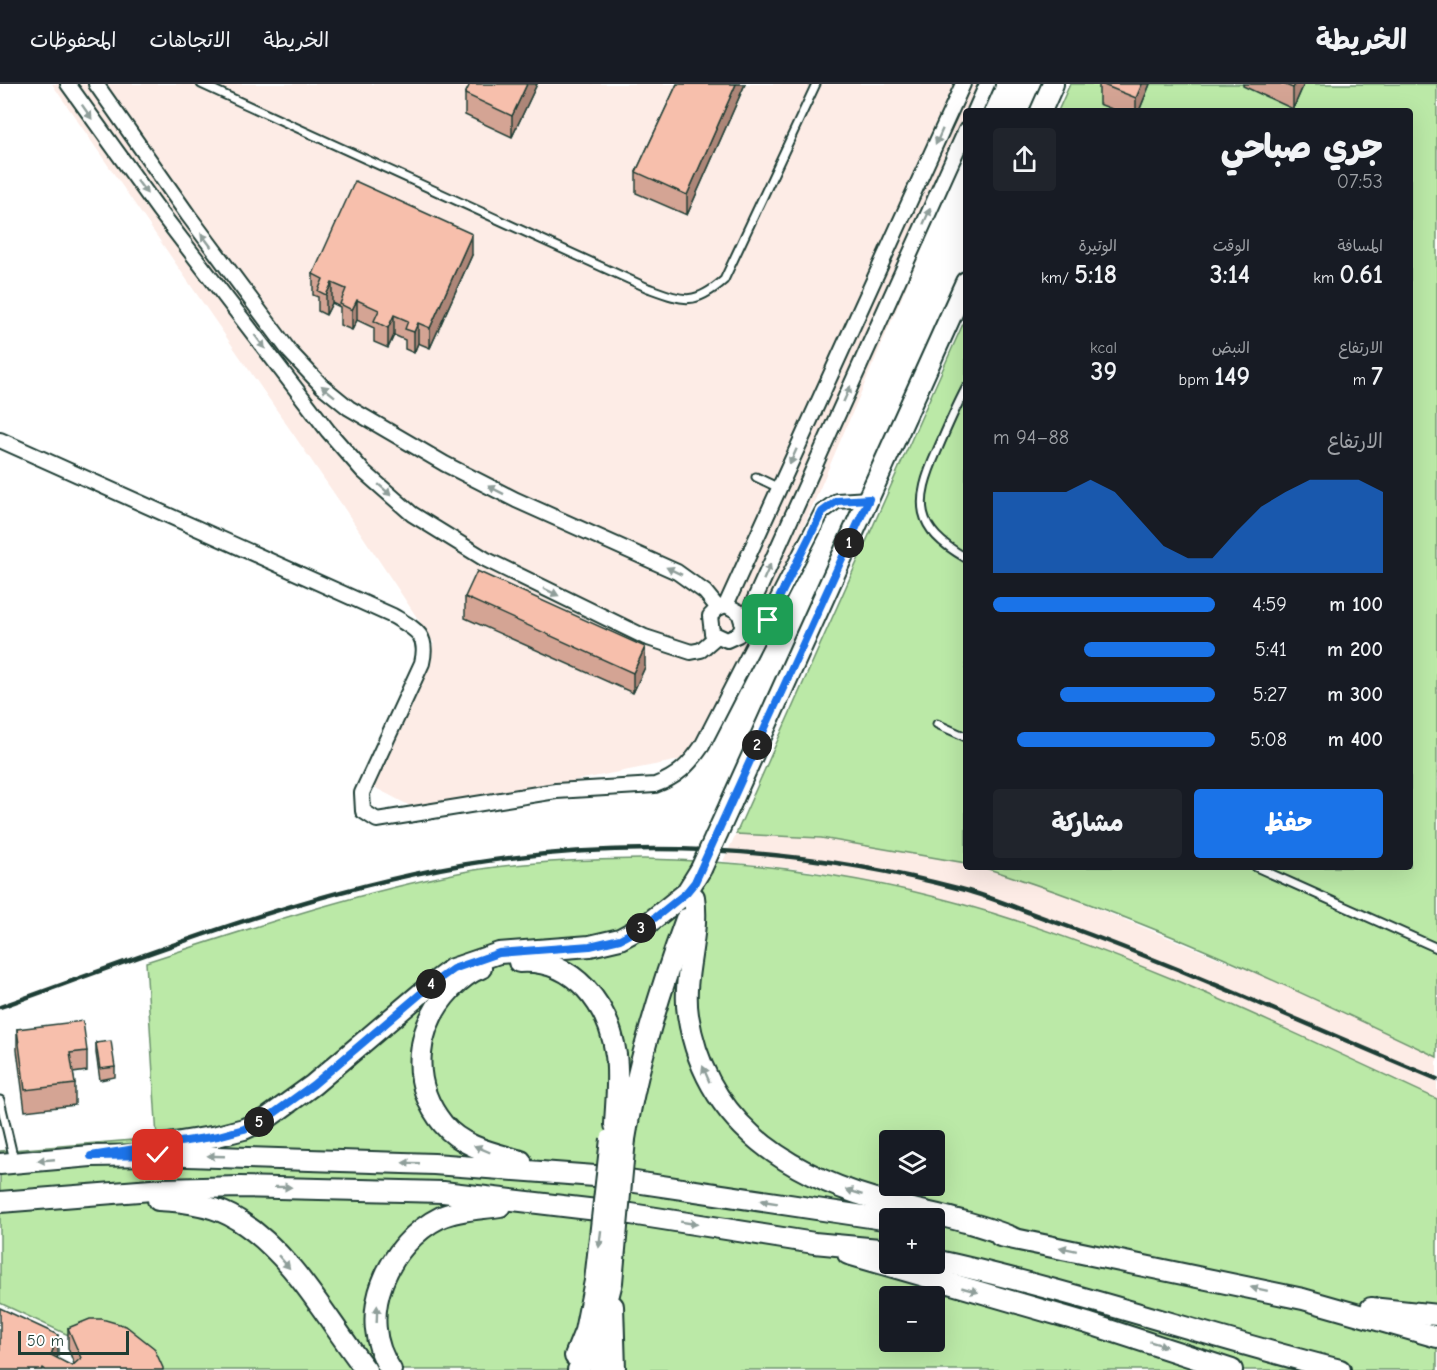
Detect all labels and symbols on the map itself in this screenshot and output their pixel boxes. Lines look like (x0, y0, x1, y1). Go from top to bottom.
one-way arrow (81, 103, 93, 119)
one-way arrow (934, 129, 944, 147)
one-way arrow (135, 179, 147, 194)
one-way arrow (923, 208, 932, 225)
one-way arrow (201, 232, 213, 247)
one-way arrow (253, 334, 265, 349)
one-way arrow (320, 385, 336, 398)
one-way arrow (842, 385, 852, 403)
one-way arrow (789, 448, 798, 465)
one-way arrow (377, 484, 393, 497)
one-way arrow (487, 485, 504, 495)
pin: 1 (834, 528, 864, 558)
one-way arrow (762, 562, 772, 580)
one-way arrow (665, 566, 682, 575)
one-way arrow (542, 587, 559, 596)
pin (742, 594, 793, 645)
pin: 2 (742, 730, 772, 760)
pin: 3 (626, 913, 656, 943)
pin: 4 (416, 969, 446, 999)
one-way arrow (701, 1064, 711, 1082)
pin: 5 (244, 1107, 274, 1137)
pin (132, 1129, 183, 1180)
one-way arrow (472, 1144, 490, 1154)
one-way arrow (207, 1152, 226, 1161)
one-way arrow (36, 1155, 55, 1165)
one-way arrow (402, 1158, 421, 1168)
one-way arrow (273, 1183, 292, 1192)
one-way arrow (845, 1187, 863, 1196)
one-way arrow (760, 1197, 779, 1206)
one-way arrow (679, 1219, 698, 1228)
one-way arrow (595, 1229, 604, 1248)
one-way arrow (1058, 1244, 1077, 1253)
one-way arrow (277, 1254, 290, 1269)
one-way arrow (1249, 1284, 1268, 1294)
one-way arrow (961, 1285, 980, 1295)
one-way arrow (373, 1305, 382, 1324)
scale bar (18, 1328, 129, 1356)
one-way arrow (1149, 1340, 1167, 1350)

